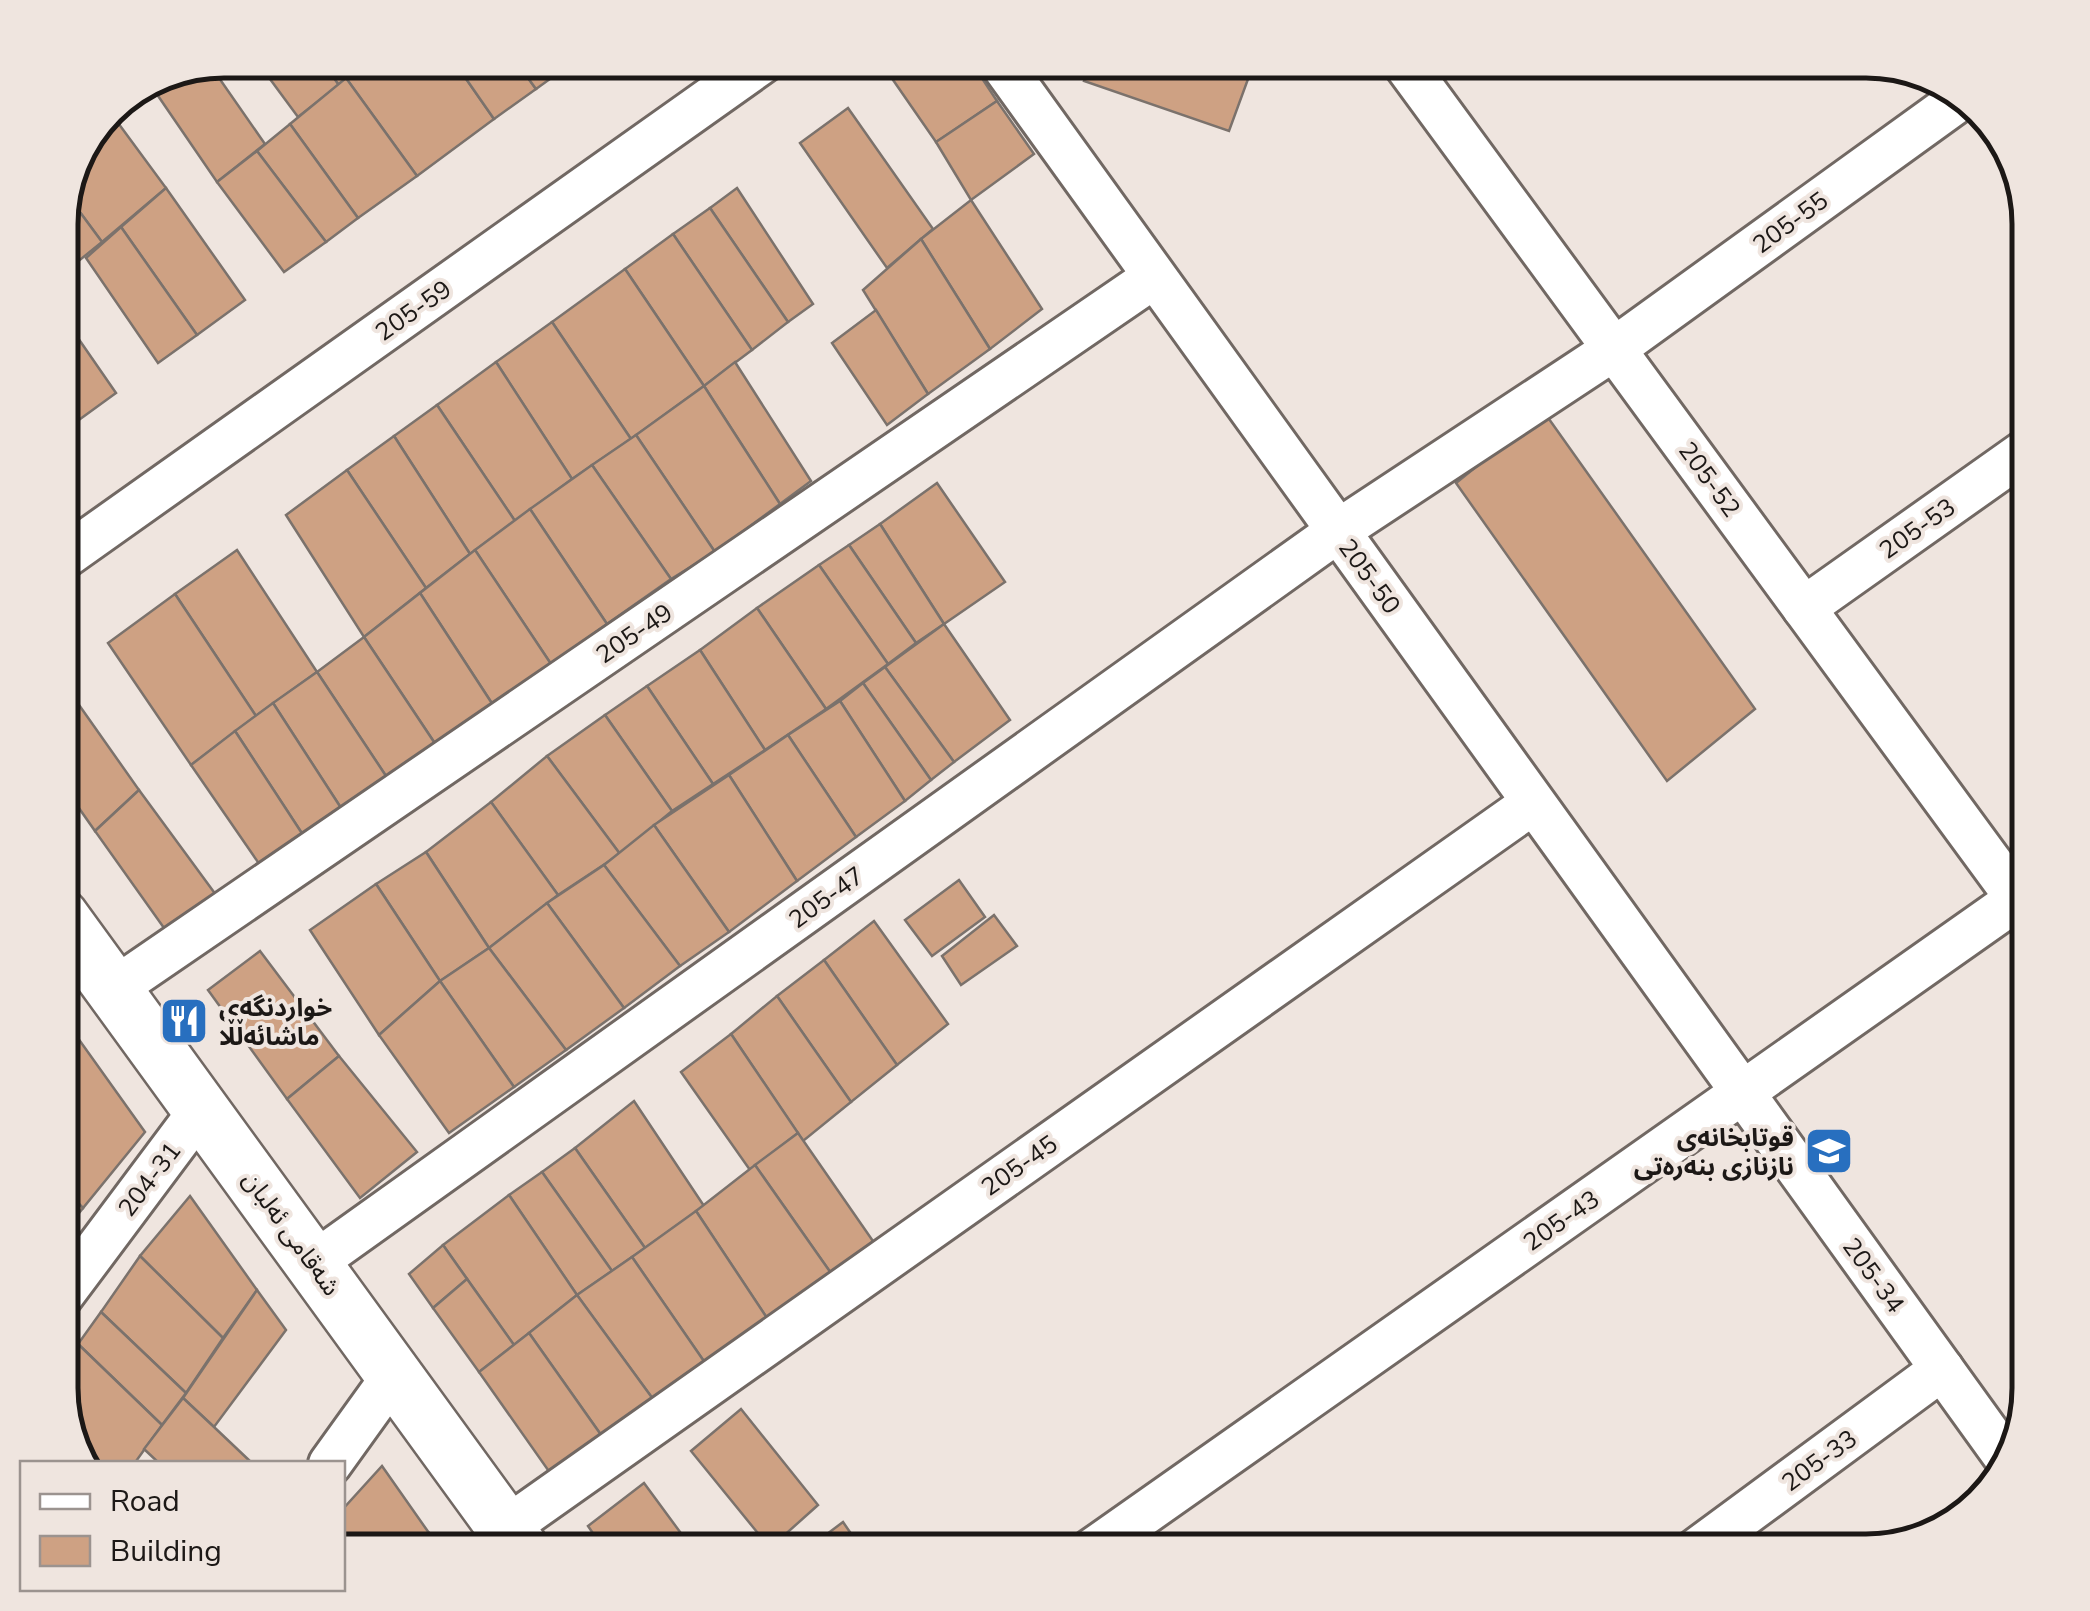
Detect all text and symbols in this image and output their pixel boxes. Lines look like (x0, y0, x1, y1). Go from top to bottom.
street label: 205-55 (1746, 184, 1835, 262)
street label: 205-59 (369, 272, 458, 349)
street label: 205-52 (1670, 435, 1748, 524)
street label: 205-53 (1873, 490, 1962, 567)
street label: 205-50 (1330, 532, 1408, 621)
street label: 205-49 (590, 596, 680, 672)
street label: 205-47 (782, 859, 871, 937)
place label: خواردنگەی ماشائەڵڵا (219, 991, 332, 1054)
restaurant icon: خواردنگەی ماشائەڵڵا (158, 995, 210, 1047)
place label: قوتابخانەی نازنازی بنەرەتی (1634, 1121, 1794, 1184)
school or university icon: قوتابخانەی نازنازی بنەرەتی (1803, 1125, 1855, 1177)
street label: 205-45 (975, 1127, 1064, 1204)
street label: 204-31 (110, 1135, 189, 1224)
street label: شەقامی ئەلبان (234, 1164, 348, 1303)
street label: 205-43 (1517, 1182, 1606, 1259)
street label: 205-34 (1834, 1231, 1912, 1320)
street label: 205-33 (1775, 1422, 1864, 1500)
legend (20, 1461, 345, 1591)
text: Road (110, 1481, 180, 1522)
text: Building (110, 1531, 222, 1572)

